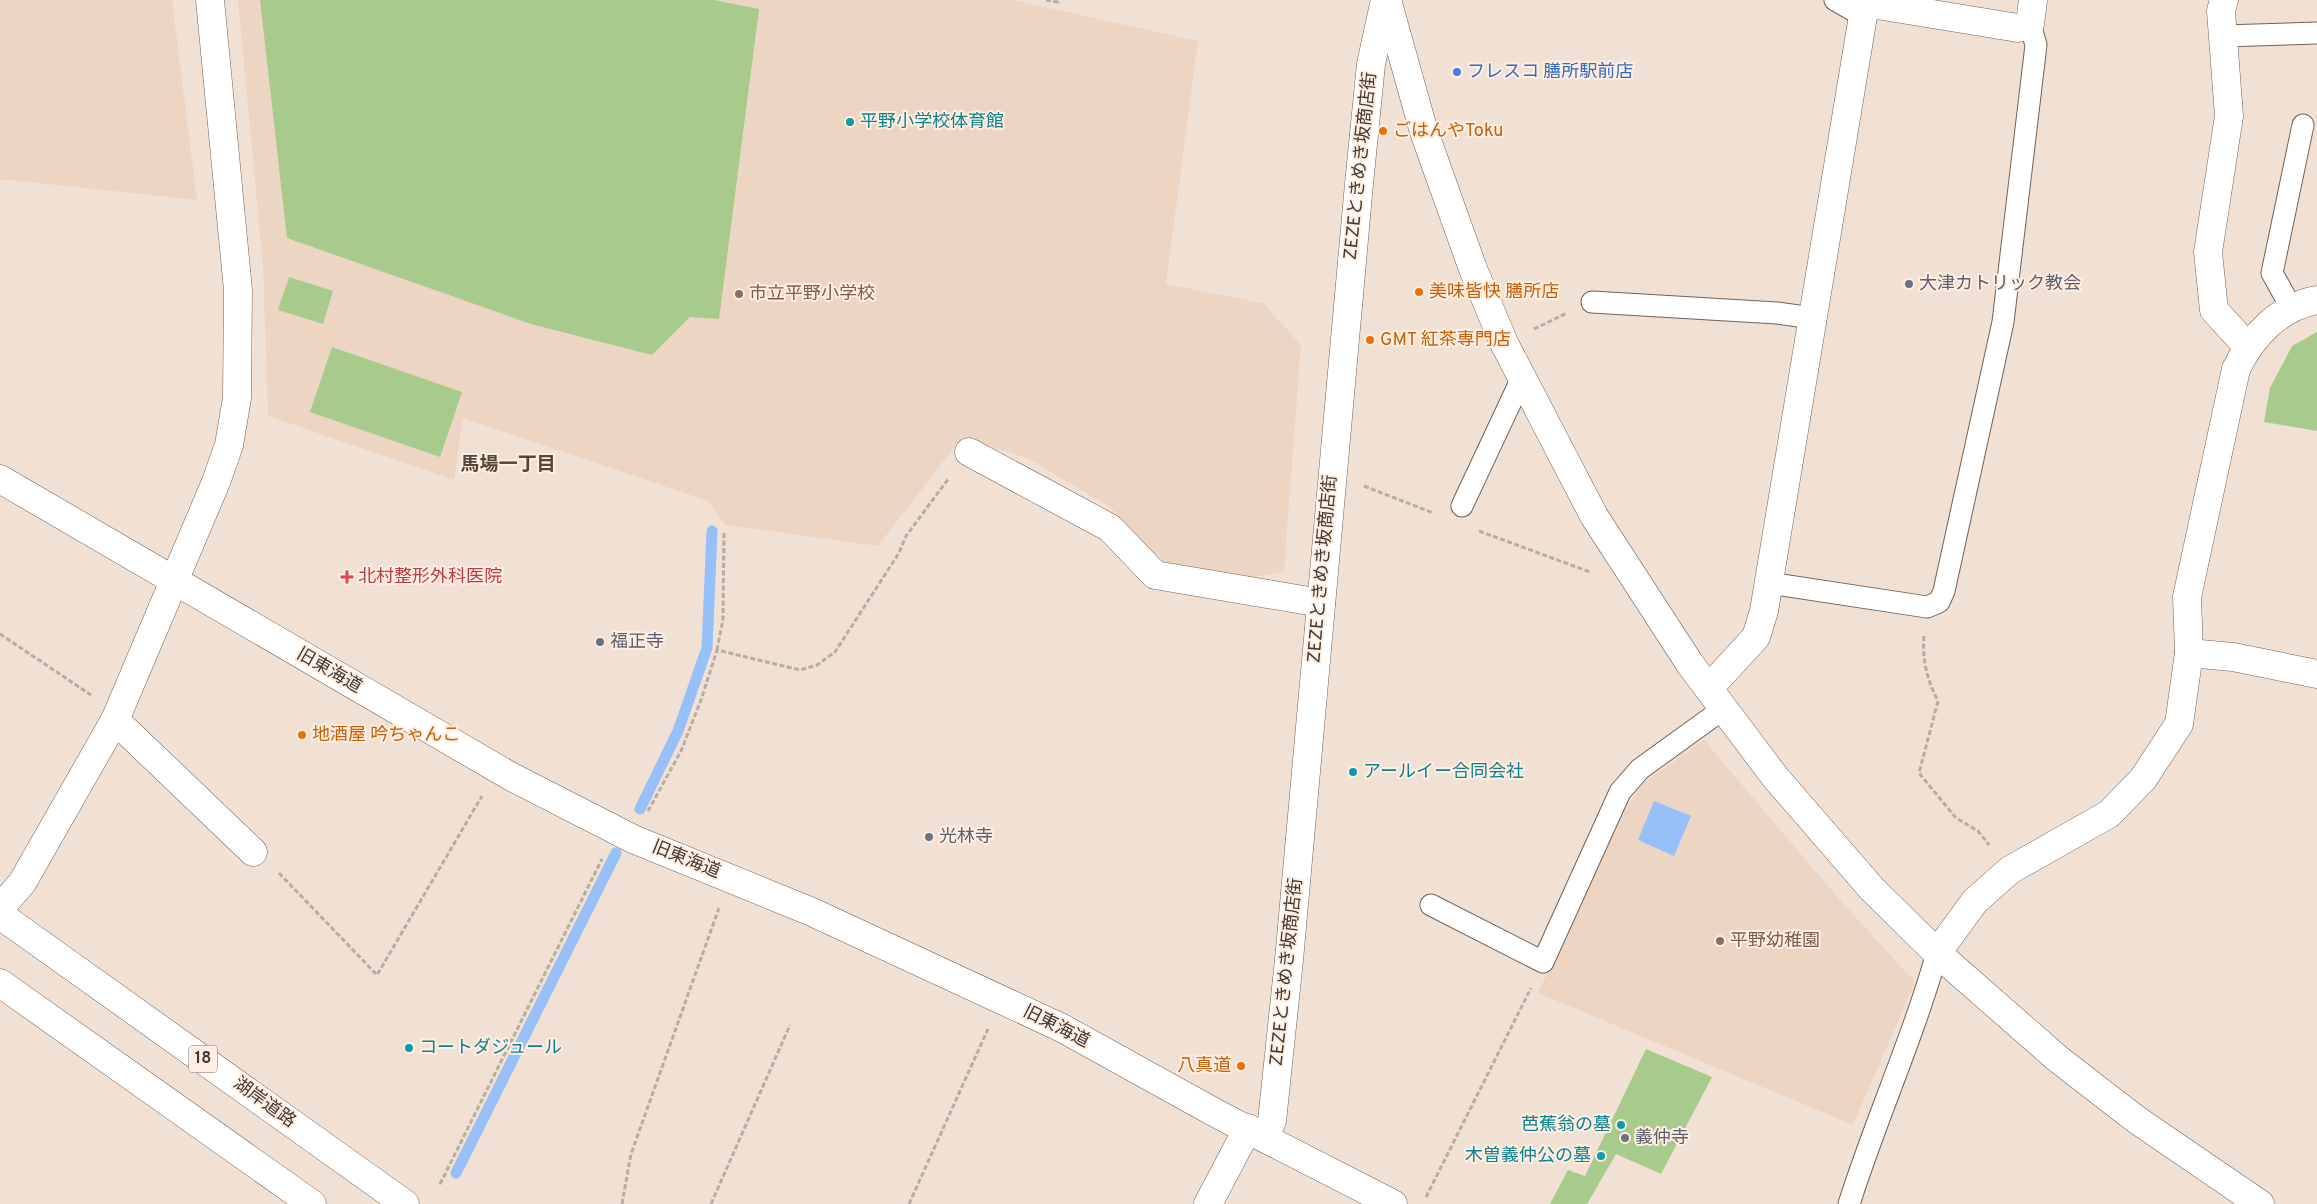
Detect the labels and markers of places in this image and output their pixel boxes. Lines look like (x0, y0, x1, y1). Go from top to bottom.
place label: フレスコ 膳所駅前店 (1467, 61, 1633, 84)
marker: フレスコ 膳所駅前店 (1451, 66, 1463, 78)
place label: 平野小学校体育館 (860, 111, 1004, 134)
marker: 平野小学校体育館 (844, 116, 856, 128)
place label: ごはんやToku (1393, 120, 1503, 143)
marker: ごはんやToku (1377, 125, 1389, 137)
place label: 大津カトリック教会 (1919, 273, 2081, 296)
marker: 大津カトリック教会 (1903, 278, 1915, 290)
place label: 美味皆快 膳所店 (1429, 281, 1559, 304)
place label: 市立平野小学校 (749, 283, 875, 306)
marker: 美味皆快 膳所店 (1413, 286, 1425, 298)
marker: 市立平野小学校 (733, 288, 745, 300)
place label: GMT 紅茶専門店 (1380, 329, 1511, 352)
marker: GMT 紅茶専門店 (1364, 334, 1376, 346)
place label: 北村整形外科医院 (358, 566, 502, 589)
marker: 北村整形外科医院 (340, 570, 354, 584)
place label: 福正寺 (610, 631, 664, 654)
marker: 福正寺 (594, 636, 606, 648)
place label: 地酒屋 吟ちゃんこ (312, 724, 460, 747)
marker: 地酒屋 吟ちゃんこ (296, 729, 308, 741)
place label: アールイー合同会社 (1363, 761, 1524, 784)
marker: アールイー合同会社 (1347, 766, 1359, 778)
place label: 光林寺 (939, 826, 993, 849)
marker: 光林寺 (923, 831, 935, 843)
place label: 平野幼稚園 (1730, 930, 1820, 953)
marker: 平野幼稚園 (1714, 935, 1726, 947)
place label: コートダジュール (419, 1037, 562, 1060)
marker: コートダジュール (403, 1042, 415, 1054)
place label: 八真道 (1177, 1055, 1231, 1078)
marker: 八真道 (1235, 1060, 1247, 1072)
place label: 芭蕉翁の墓 (1521, 1114, 1611, 1137)
marker: 芭蕉翁の墓 (1615, 1119, 1627, 1131)
place label: 義仲寺 (1635, 1127, 1689, 1150)
marker: 義仲寺 (1619, 1132, 1631, 1144)
place label: 木曽義仲公の墓 (1465, 1145, 1591, 1168)
marker: 木曽義仲公の墓 (1595, 1150, 1607, 1162)

